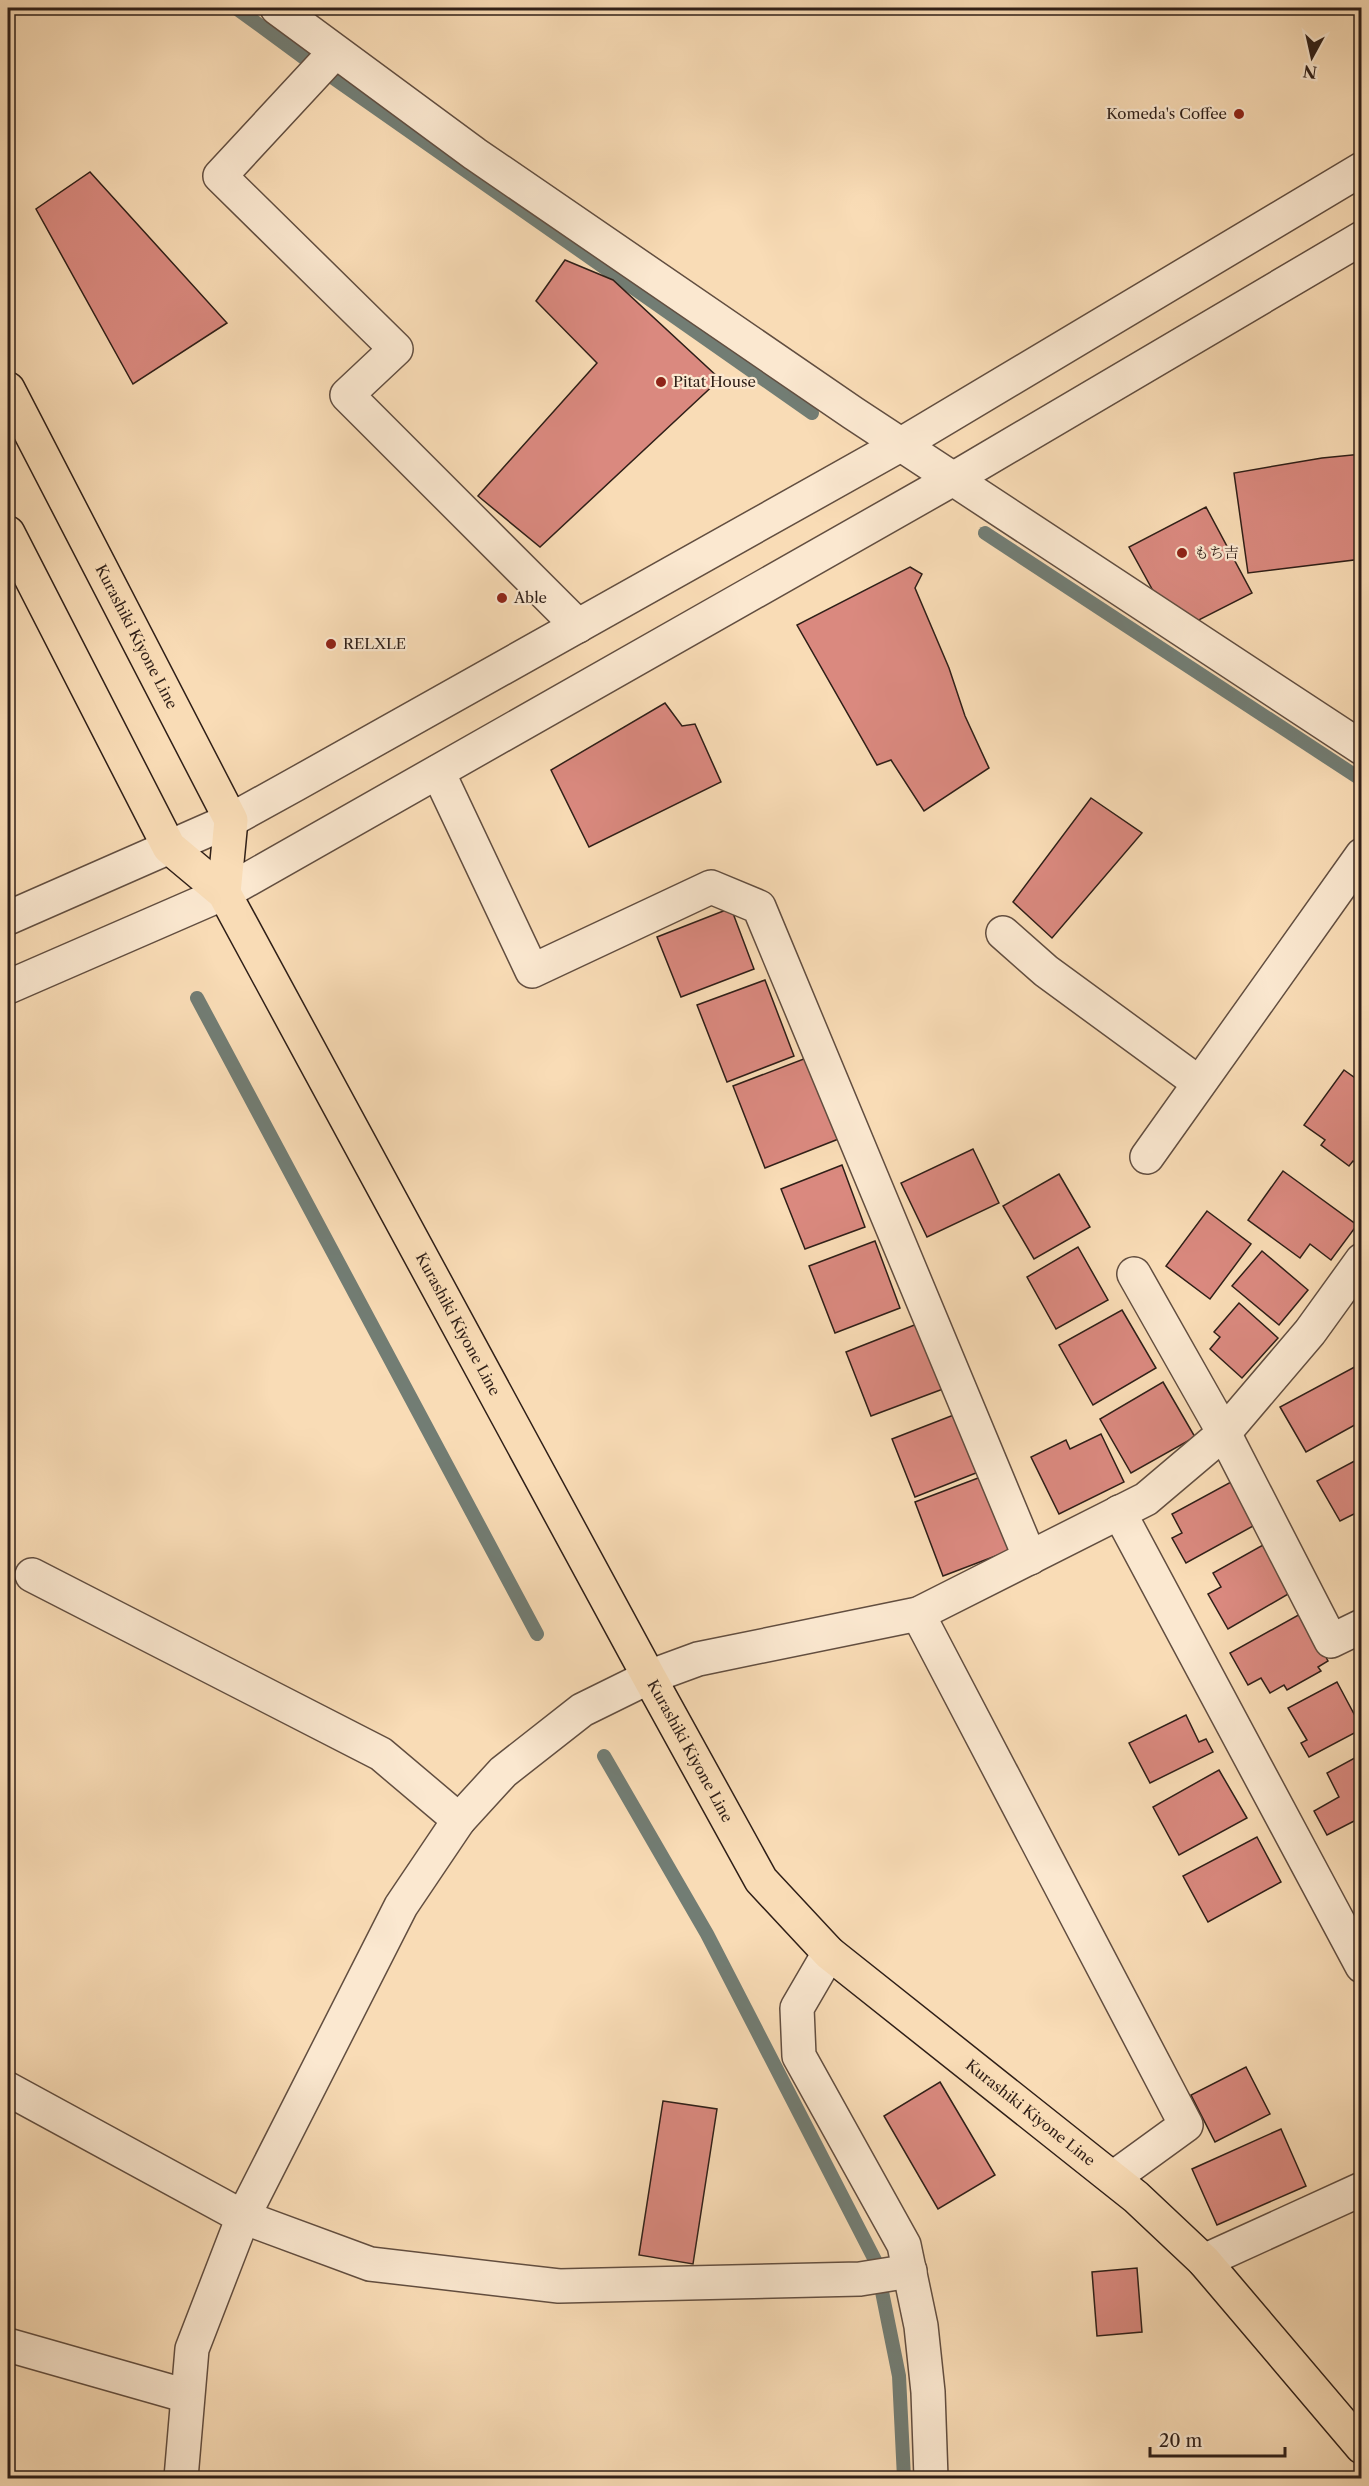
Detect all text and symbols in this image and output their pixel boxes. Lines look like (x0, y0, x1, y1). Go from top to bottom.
north arrow (1282, 27, 1342, 87)
text: N (1302, 61, 1318, 83)
place label: Komeda's Coffee (1106, 104, 1227, 123)
marker: Komeda's Coffee (1232, 107, 1246, 121)
place label: Pitat House (673, 372, 756, 391)
marker: Pitat House (654, 375, 668, 389)
place label: もち吉 (1194, 543, 1239, 562)
marker: もち吉 (1175, 546, 1189, 560)
street label: Kurashiki Kiyone Line (91, 561, 182, 712)
place label: Able (513, 588, 547, 607)
marker: Able (495, 591, 509, 605)
place label: RELXLE (343, 634, 406, 653)
marker: RELXLE (324, 637, 338, 651)
street label: Kurashiki Kiyone Line (412, 1249, 505, 1399)
street label: Kurashiki Kiyone Line (643, 1676, 737, 1826)
street label: Kurashiki Kiyone Line (962, 2055, 1099, 2170)
scale bar (1150, 2420, 1285, 2458)
text: 20 m (1159, 2430, 1203, 2452)

